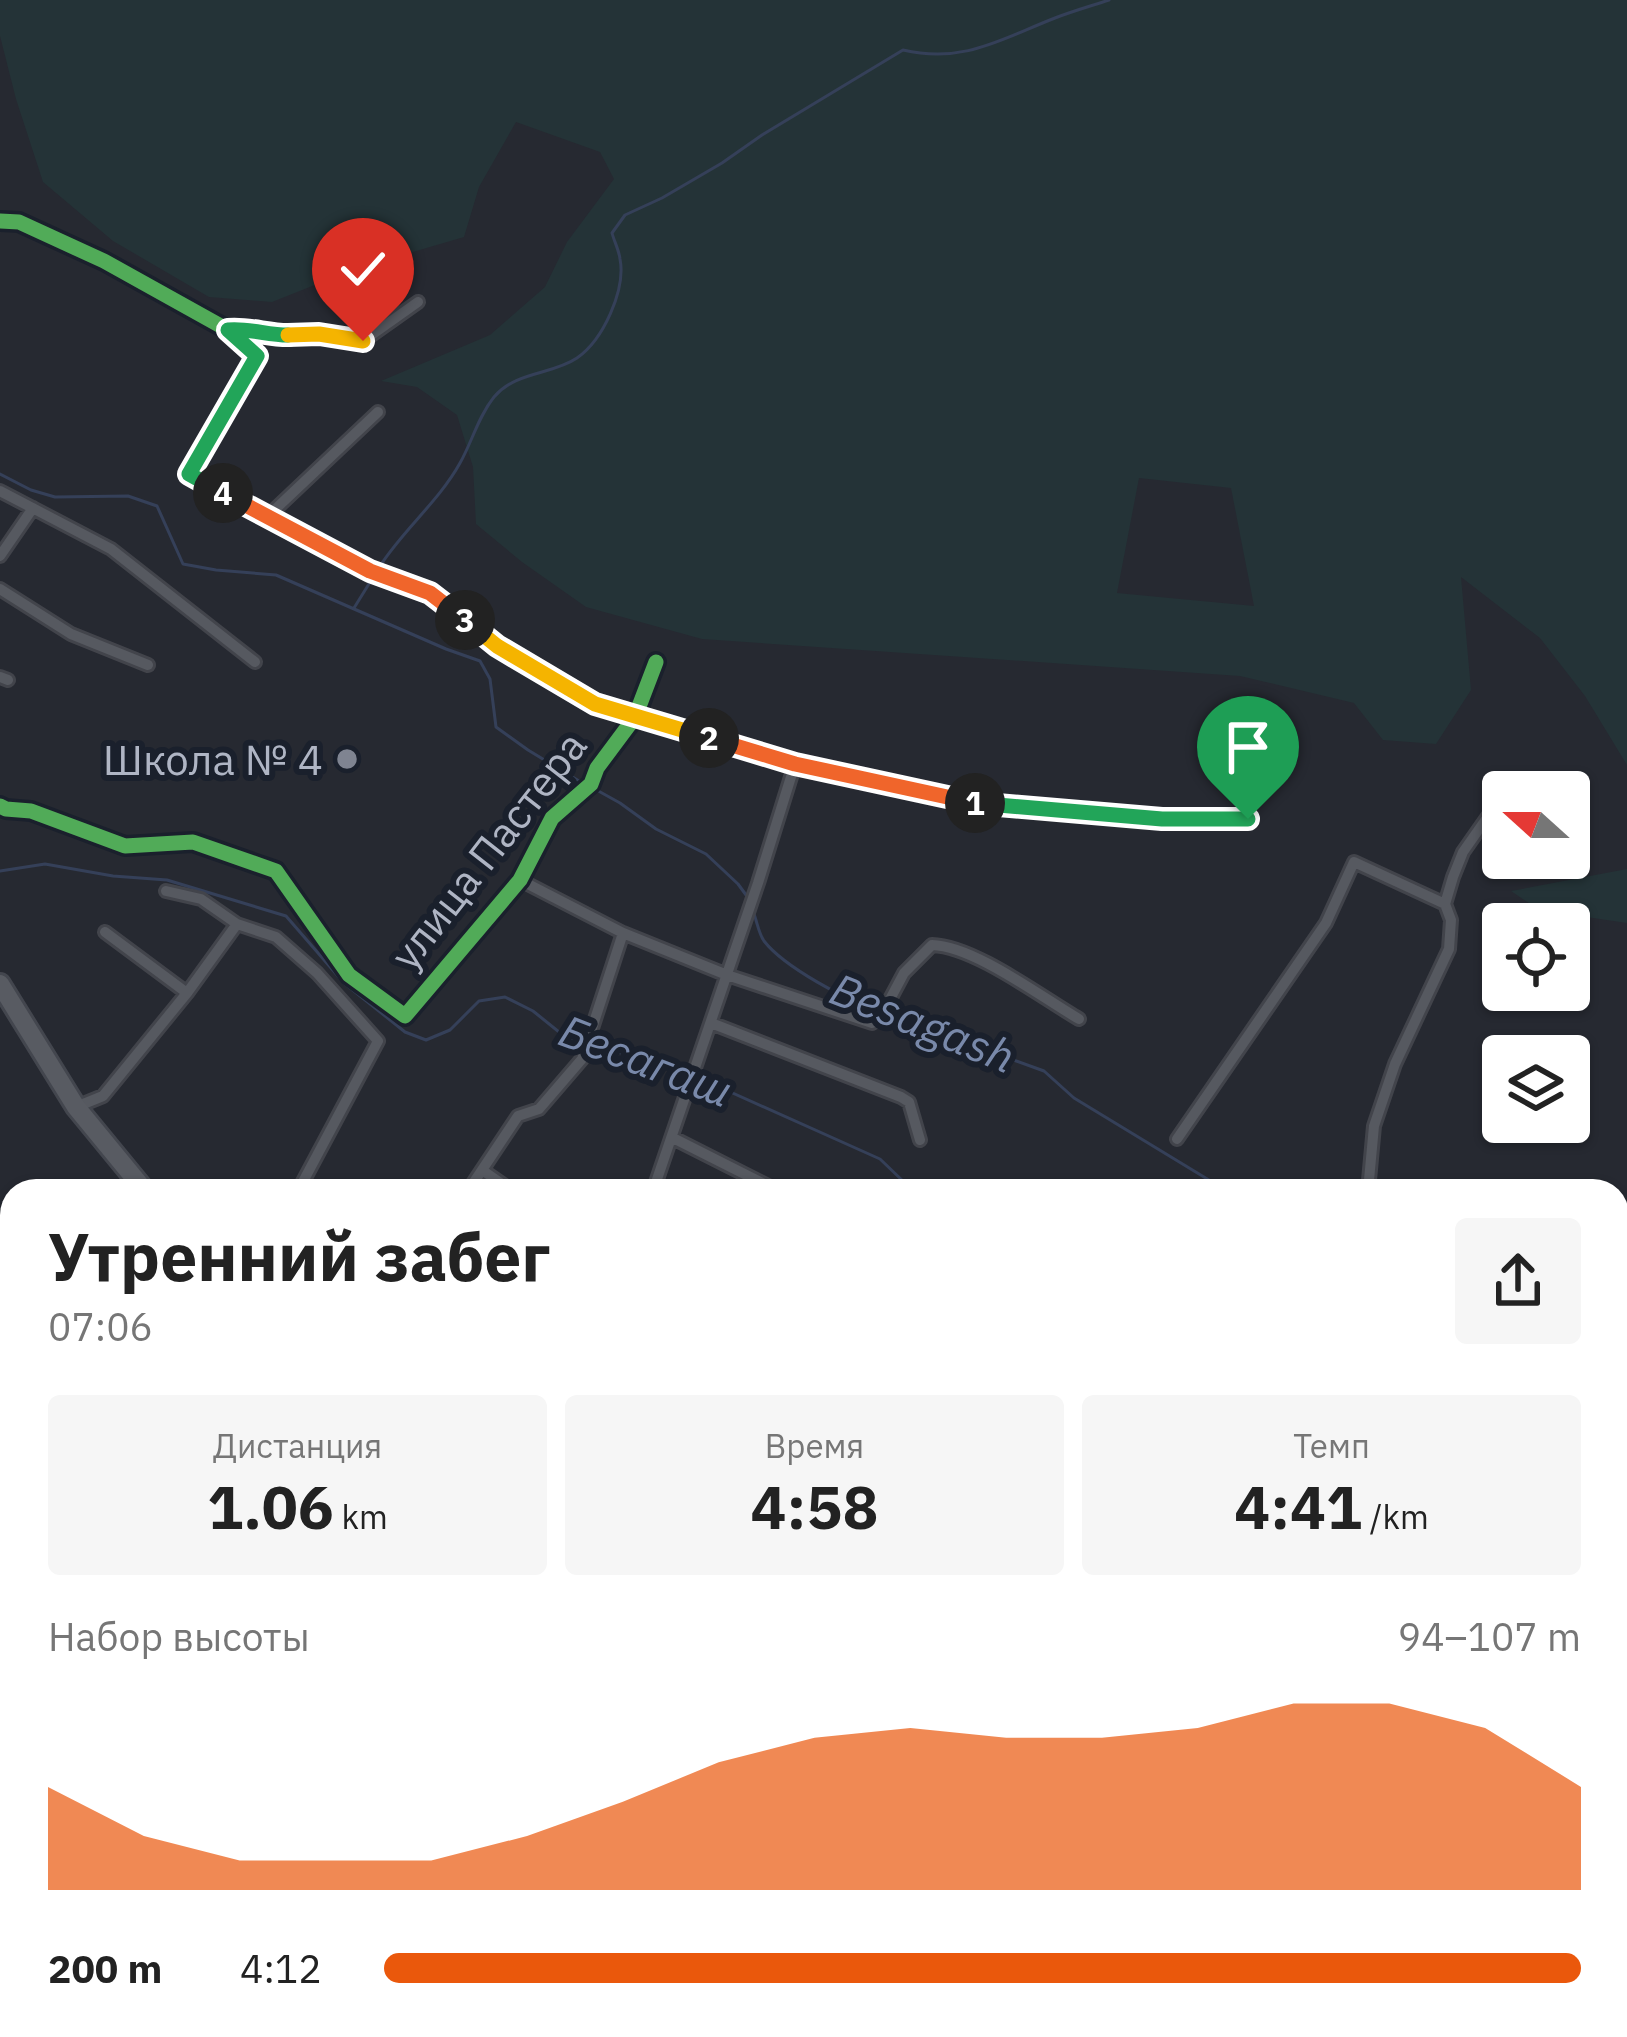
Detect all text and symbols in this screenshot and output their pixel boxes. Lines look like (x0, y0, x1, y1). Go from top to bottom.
pin (312, 218, 414, 341)
icon: check (330, 236, 396, 302)
pin: 4 (193, 463, 253, 523)
text: 4 (213, 471, 233, 514)
pin: 3 (435, 590, 495, 650)
text: 3 (455, 598, 475, 641)
pin (1197, 696, 1299, 819)
pin: 2 (679, 708, 739, 768)
icon: arrive (1215, 714, 1281, 780)
text: 2 (699, 716, 719, 759)
street label: улица Пастера (378, 720, 598, 980)
place label: Школа № 4 (103, 732, 323, 787)
marker: Школа № 4 (334, 746, 360, 772)
north arrow (1482, 771, 1590, 879)
map controls (1482, 771, 1590, 1143)
pin: 1 (945, 773, 1005, 833)
text: 1 (965, 781, 985, 824)
button: locate (1482, 903, 1590, 1011)
water label: Besagash (822, 959, 1024, 1085)
water label: Бесагаш (552, 1001, 740, 1119)
button: layers (1482, 1035, 1590, 1143)
text: Утренний забег (48, 1213, 551, 1299)
button: share (1455, 1218, 1581, 1344)
text: 07:06 (48, 1301, 153, 1352)
text: Дистанция (213, 1424, 382, 1467)
text: Время (765, 1424, 864, 1467)
text: Темп (1293, 1424, 1370, 1467)
text: 1.06 (207, 1467, 334, 1546)
text: 4:58 (751, 1467, 878, 1546)
text: 4:41 (1234, 1467, 1362, 1546)
text: km (334, 1495, 388, 1538)
text: /km (1362, 1495, 1429, 1538)
text: Набор высоты (48, 1611, 310, 1662)
text: 94–107 m (1398, 1611, 1581, 1662)
text: 200 m (48, 1943, 162, 1994)
text: 4:12 (240, 1943, 322, 1994)

